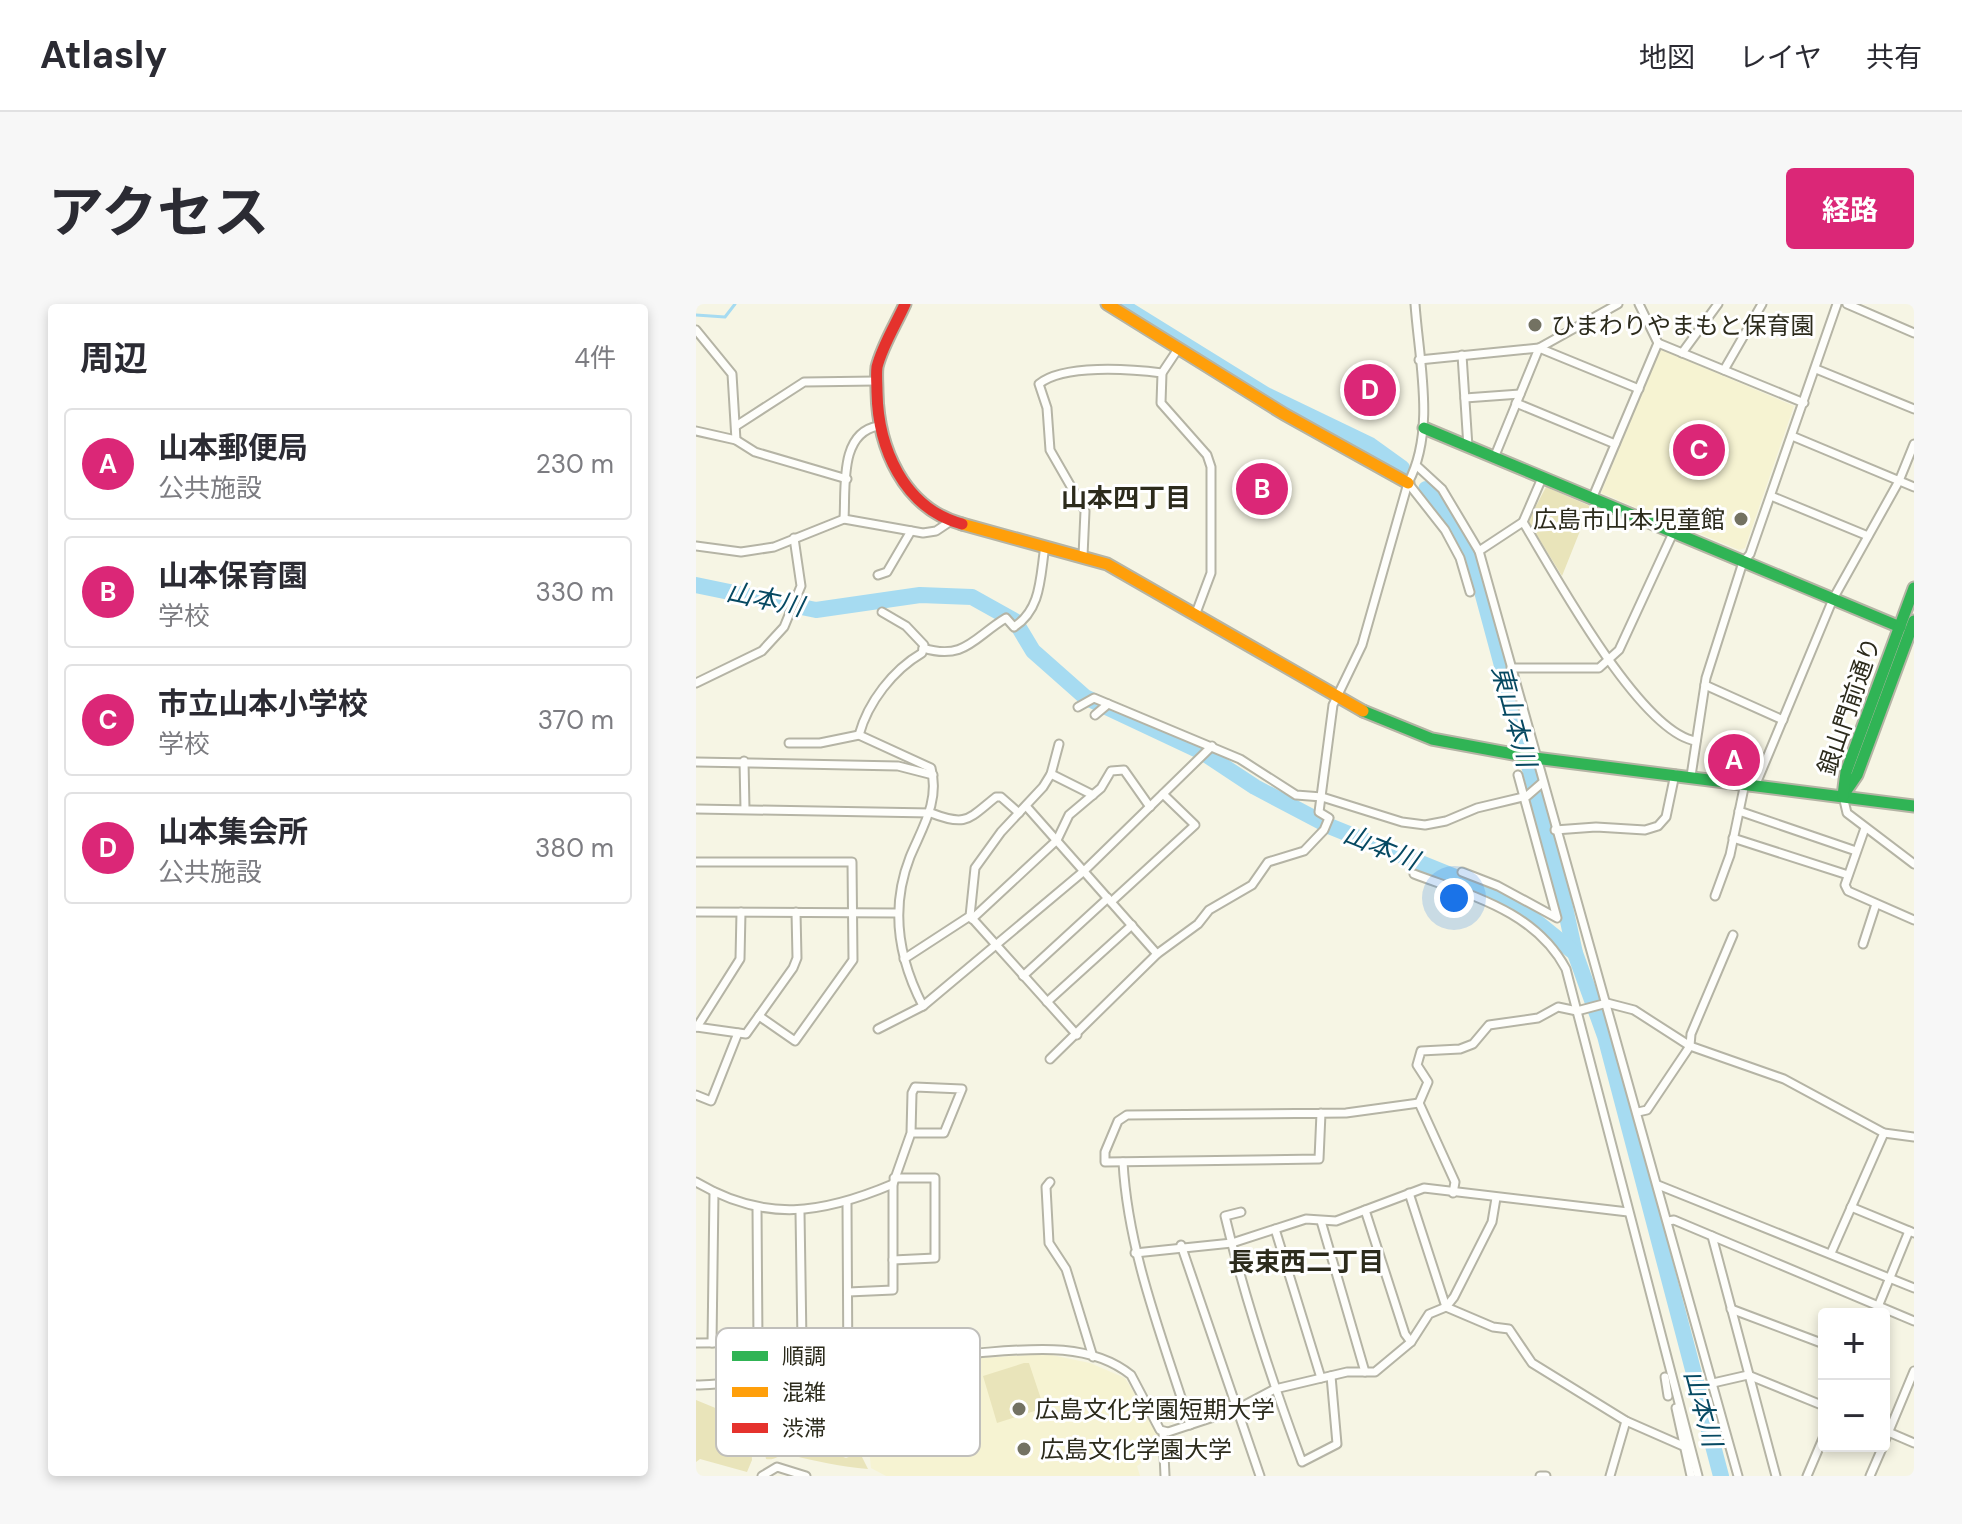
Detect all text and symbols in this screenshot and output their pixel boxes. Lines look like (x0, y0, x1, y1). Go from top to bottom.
text: Atlasly (40, 30, 167, 80)
text: 地図 (1639, 39, 1695, 76)
text: レイヤ (1739, 39, 1822, 76)
text: 共有 (1866, 39, 1922, 76)
button: 経路 (1786, 168, 1914, 249)
text: アクセス (48, 176, 269, 249)
place label: ひまわりやまもと保育園 (1551, 310, 1815, 341)
marker: ひまわりやまもと保育園 (1526, 316, 1544, 334)
text: 周辺 (80, 336, 148, 381)
text: 4件 (574, 341, 616, 375)
pin: D (1344, 360, 1396, 420)
pin: C (1673, 420, 1725, 480)
text: 山本郵便局 (158, 428, 308, 467)
text: A (99, 447, 117, 481)
text: 230 m (536, 447, 614, 481)
pin: B (1236, 459, 1288, 519)
text: 公共施設 (158, 471, 262, 505)
district label: 山本四丁目 (1061, 481, 1191, 515)
place label: 広島市山本児童館 (1533, 504, 1725, 535)
marker: 広島市山本児童館 (1732, 510, 1750, 528)
text: 山本保育園 (158, 556, 308, 595)
water label: 山本川 (723, 574, 810, 624)
text: B (100, 575, 116, 609)
text: 330 m (535, 575, 614, 609)
text: 学校 (158, 599, 210, 633)
street label: 銀山門前通り (1811, 633, 1887, 779)
water label: 東山本川 (1484, 661, 1545, 774)
text: 市立山本小学校 (158, 684, 368, 723)
text: C (98, 703, 118, 737)
text: 370 m (538, 703, 614, 737)
text: 学校 (158, 727, 210, 761)
pin: A (1708, 730, 1760, 790)
text: 山本集会所 (158, 812, 308, 851)
water label: 山本川 (1338, 817, 1426, 878)
text: D (99, 831, 117, 865)
text: 380 m (535, 831, 614, 865)
text: 公共施設 (158, 855, 262, 889)
your location (1434, 878, 1474, 918)
district label: 長束西二丁目 (1228, 1245, 1384, 1279)
map controls (1818, 1308, 1890, 1452)
button: + (1818, 1308, 1890, 1380)
legend (716, 1328, 980, 1456)
text: 順調 (782, 1342, 826, 1371)
water label: 山本川 (1676, 1366, 1730, 1453)
text: 混雑 (782, 1378, 826, 1407)
button: − (1818, 1380, 1890, 1452)
place label: 広島文化学園短期大学 (1035, 1394, 1275, 1425)
marker: 広島文化学園短期大学 (1010, 1400, 1028, 1418)
text: 渋滞 (782, 1414, 826, 1443)
place label: 広島文化学園大学 (1040, 1434, 1232, 1465)
marker: 広島文化学園大学 (1015, 1440, 1033, 1458)

